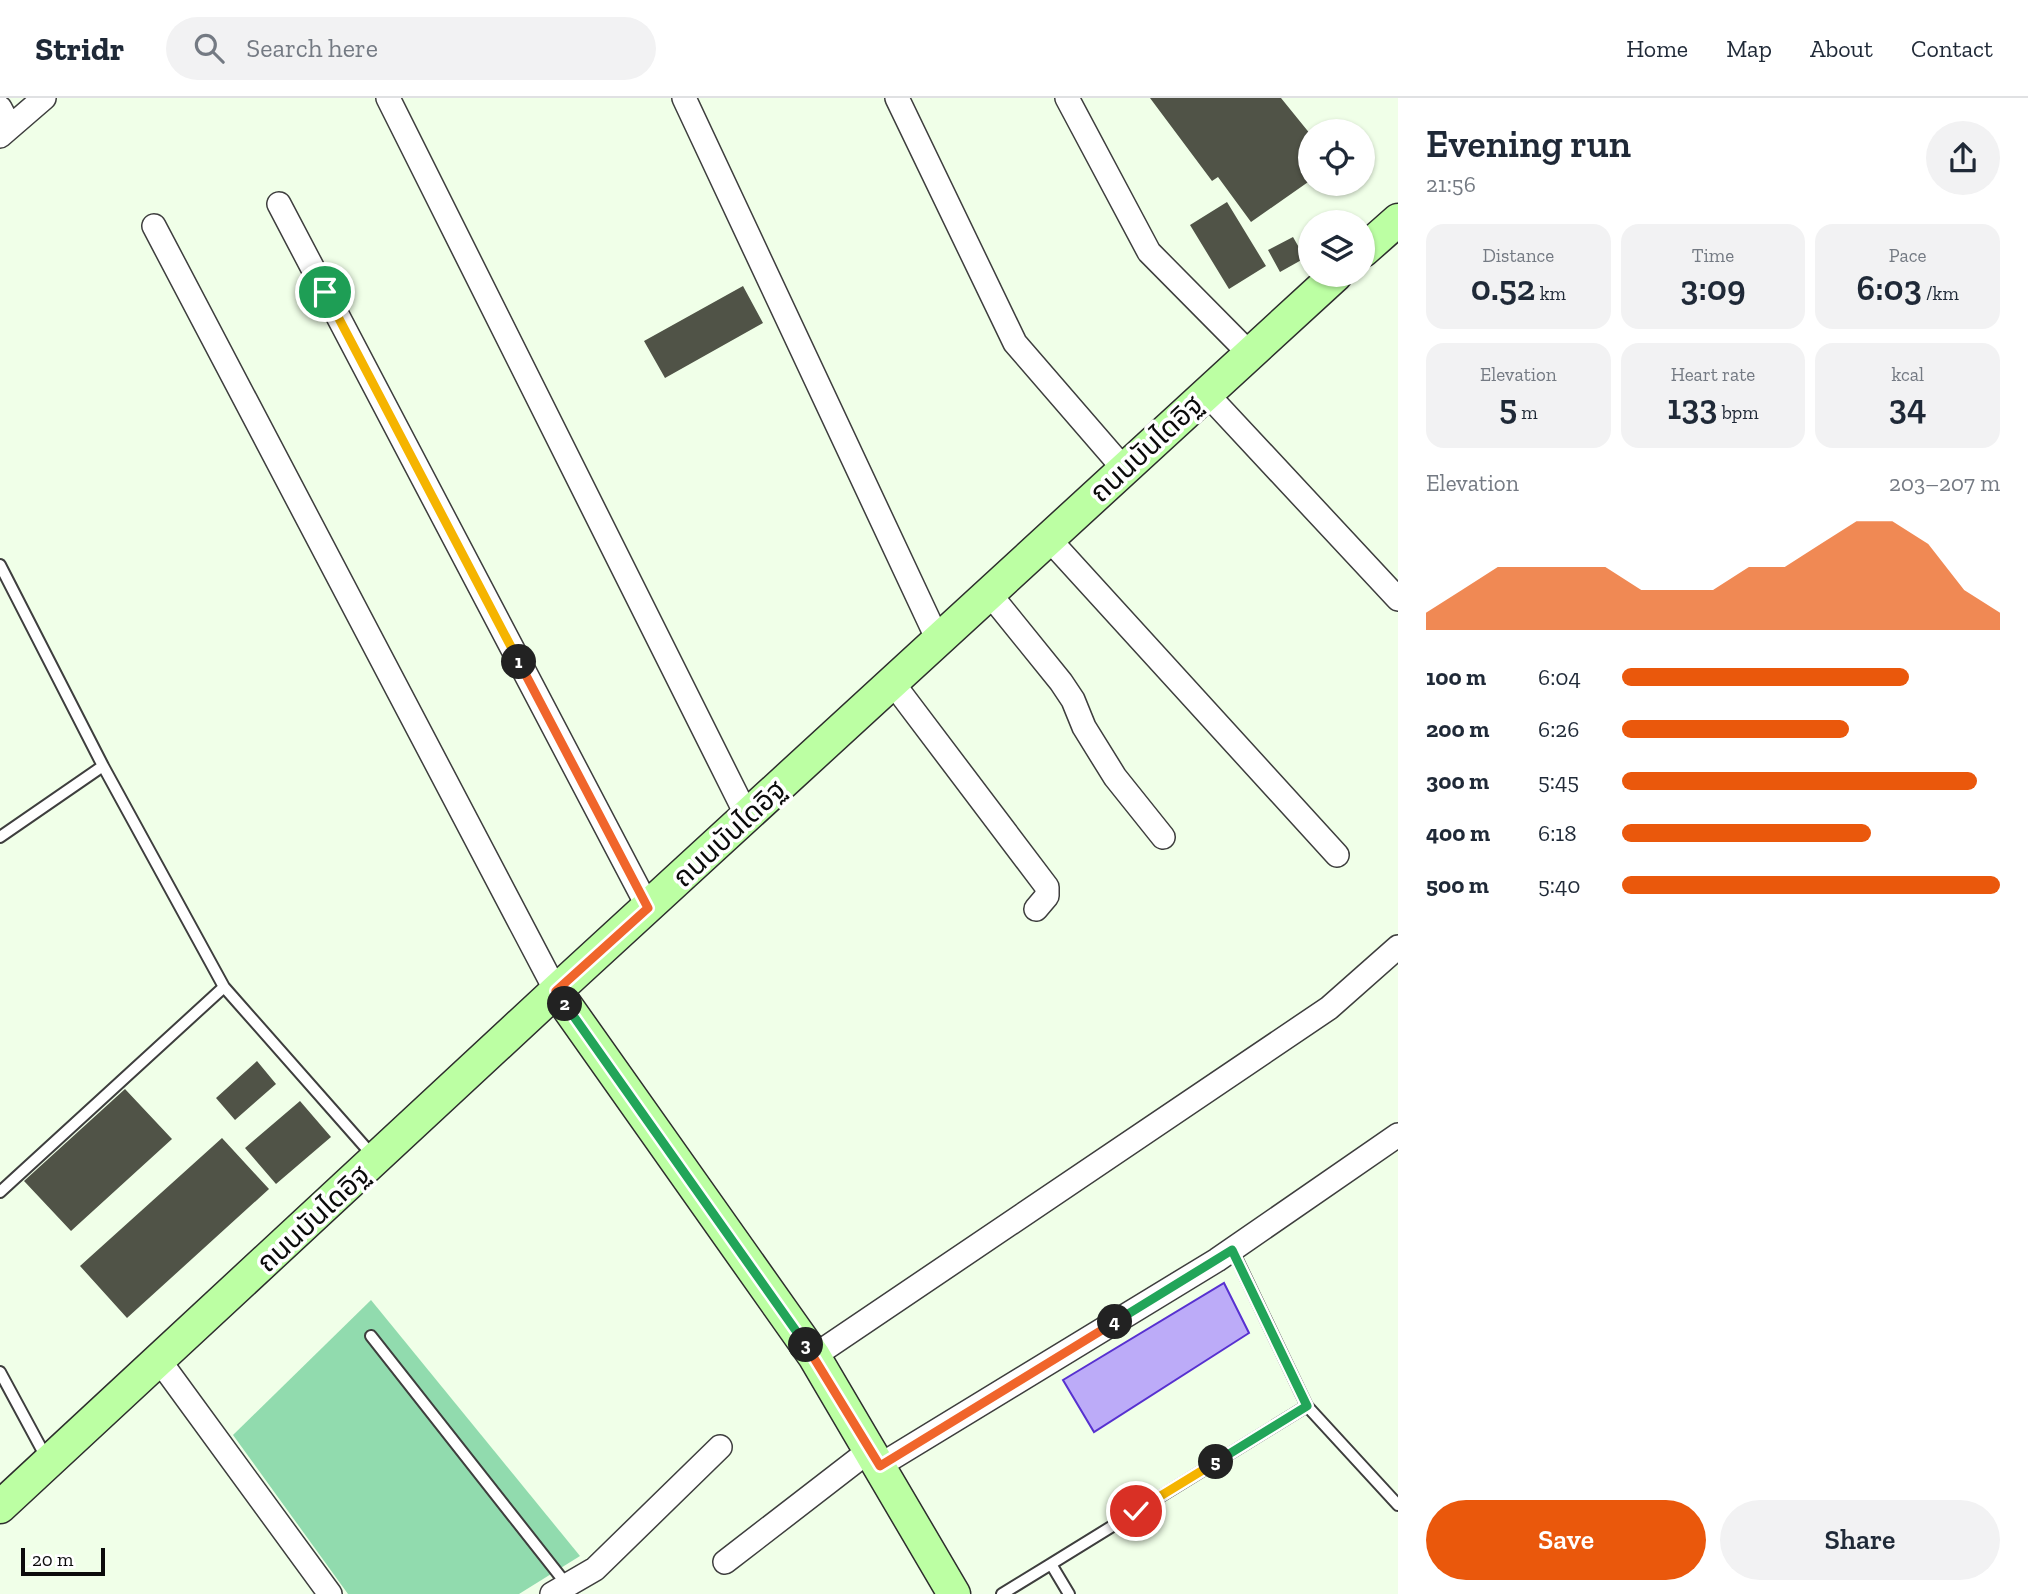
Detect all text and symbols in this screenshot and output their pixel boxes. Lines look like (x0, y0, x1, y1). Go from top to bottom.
search box (166, 17, 656, 80)
text: Stridr (35, 29, 124, 68)
icon: search (190, 29, 228, 67)
text: Search here (246, 32, 378, 64)
text: Home (1626, 34, 1688, 63)
text: Map (1726, 34, 1772, 63)
text: About (1810, 34, 1873, 63)
text: Contact (1911, 34, 1993, 63)
map controls (1298, 119, 1375, 287)
button: locate (1298, 119, 1375, 196)
text: Evening run (1426, 121, 1631, 167)
button: share (1926, 121, 2000, 195)
text: 21:56 (1426, 170, 1476, 198)
button: layers (1298, 210, 1375, 287)
text: Distance (1482, 244, 1554, 267)
text: Time (1692, 244, 1734, 267)
text: Pace (1889, 244, 1927, 267)
pin (295, 262, 355, 322)
text: 0.52 (1471, 267, 1535, 309)
text: 3:09 (1680, 267, 1746, 309)
text: 6:03 (1857, 267, 1922, 309)
icon: arrive (306, 273, 344, 311)
text: km (1535, 282, 1566, 305)
text: /km (1922, 282, 1959, 305)
text: Elevation (1480, 363, 1557, 386)
text: Heart rate (1671, 363, 1755, 386)
text: kcal (1891, 363, 1924, 386)
text: 5 (1499, 386, 1517, 428)
text: 133 (1667, 386, 1717, 428)
text: 34 (1889, 386, 1926, 428)
street label: ถนนบันไดอิฐ (1083, 388, 1210, 509)
text: m (1517, 401, 1538, 424)
text: bpm (1717, 401, 1759, 424)
text: Elevation (1426, 469, 1519, 497)
text: 203–207 m (1889, 469, 2000, 497)
pin: 1 (502, 644, 536, 680)
text: 1 (515, 650, 522, 673)
text: 100 m (1426, 663, 1486, 691)
text: 6:04 (1538, 663, 1581, 691)
text: 200 m (1426, 715, 1489, 743)
text: 6:26 (1538, 715, 1579, 743)
text: 300 m (1426, 767, 1489, 795)
text: 5:45 (1538, 767, 1579, 795)
street label: ถนนบันไดอิฐ (666, 773, 793, 894)
text: 400 m (1426, 819, 1490, 847)
text: 6:18 (1538, 819, 1577, 847)
text: 500 m (1426, 871, 1489, 899)
text: 5:40 (1538, 871, 1581, 899)
pin: 2 (548, 986, 582, 1021)
text: 2 (559, 992, 570, 1015)
street label: ถนนบันไดอิฐ (250, 1158, 377, 1279)
pin: 4 (1098, 1304, 1132, 1340)
text: 4 (1109, 1310, 1120, 1333)
pin: 3 (788, 1328, 824, 1362)
text: 3 (800, 1333, 811, 1356)
pin: 5 (1198, 1444, 1234, 1480)
text: 5 (1211, 1450, 1220, 1473)
pin (1106, 1481, 1166, 1541)
icon: check (1117, 1492, 1155, 1530)
button: Save (1426, 1500, 1706, 1580)
button: Share (1720, 1500, 2000, 1580)
scale bar (21, 1545, 105, 1577)
text: 20 m (32, 1548, 73, 1571)

